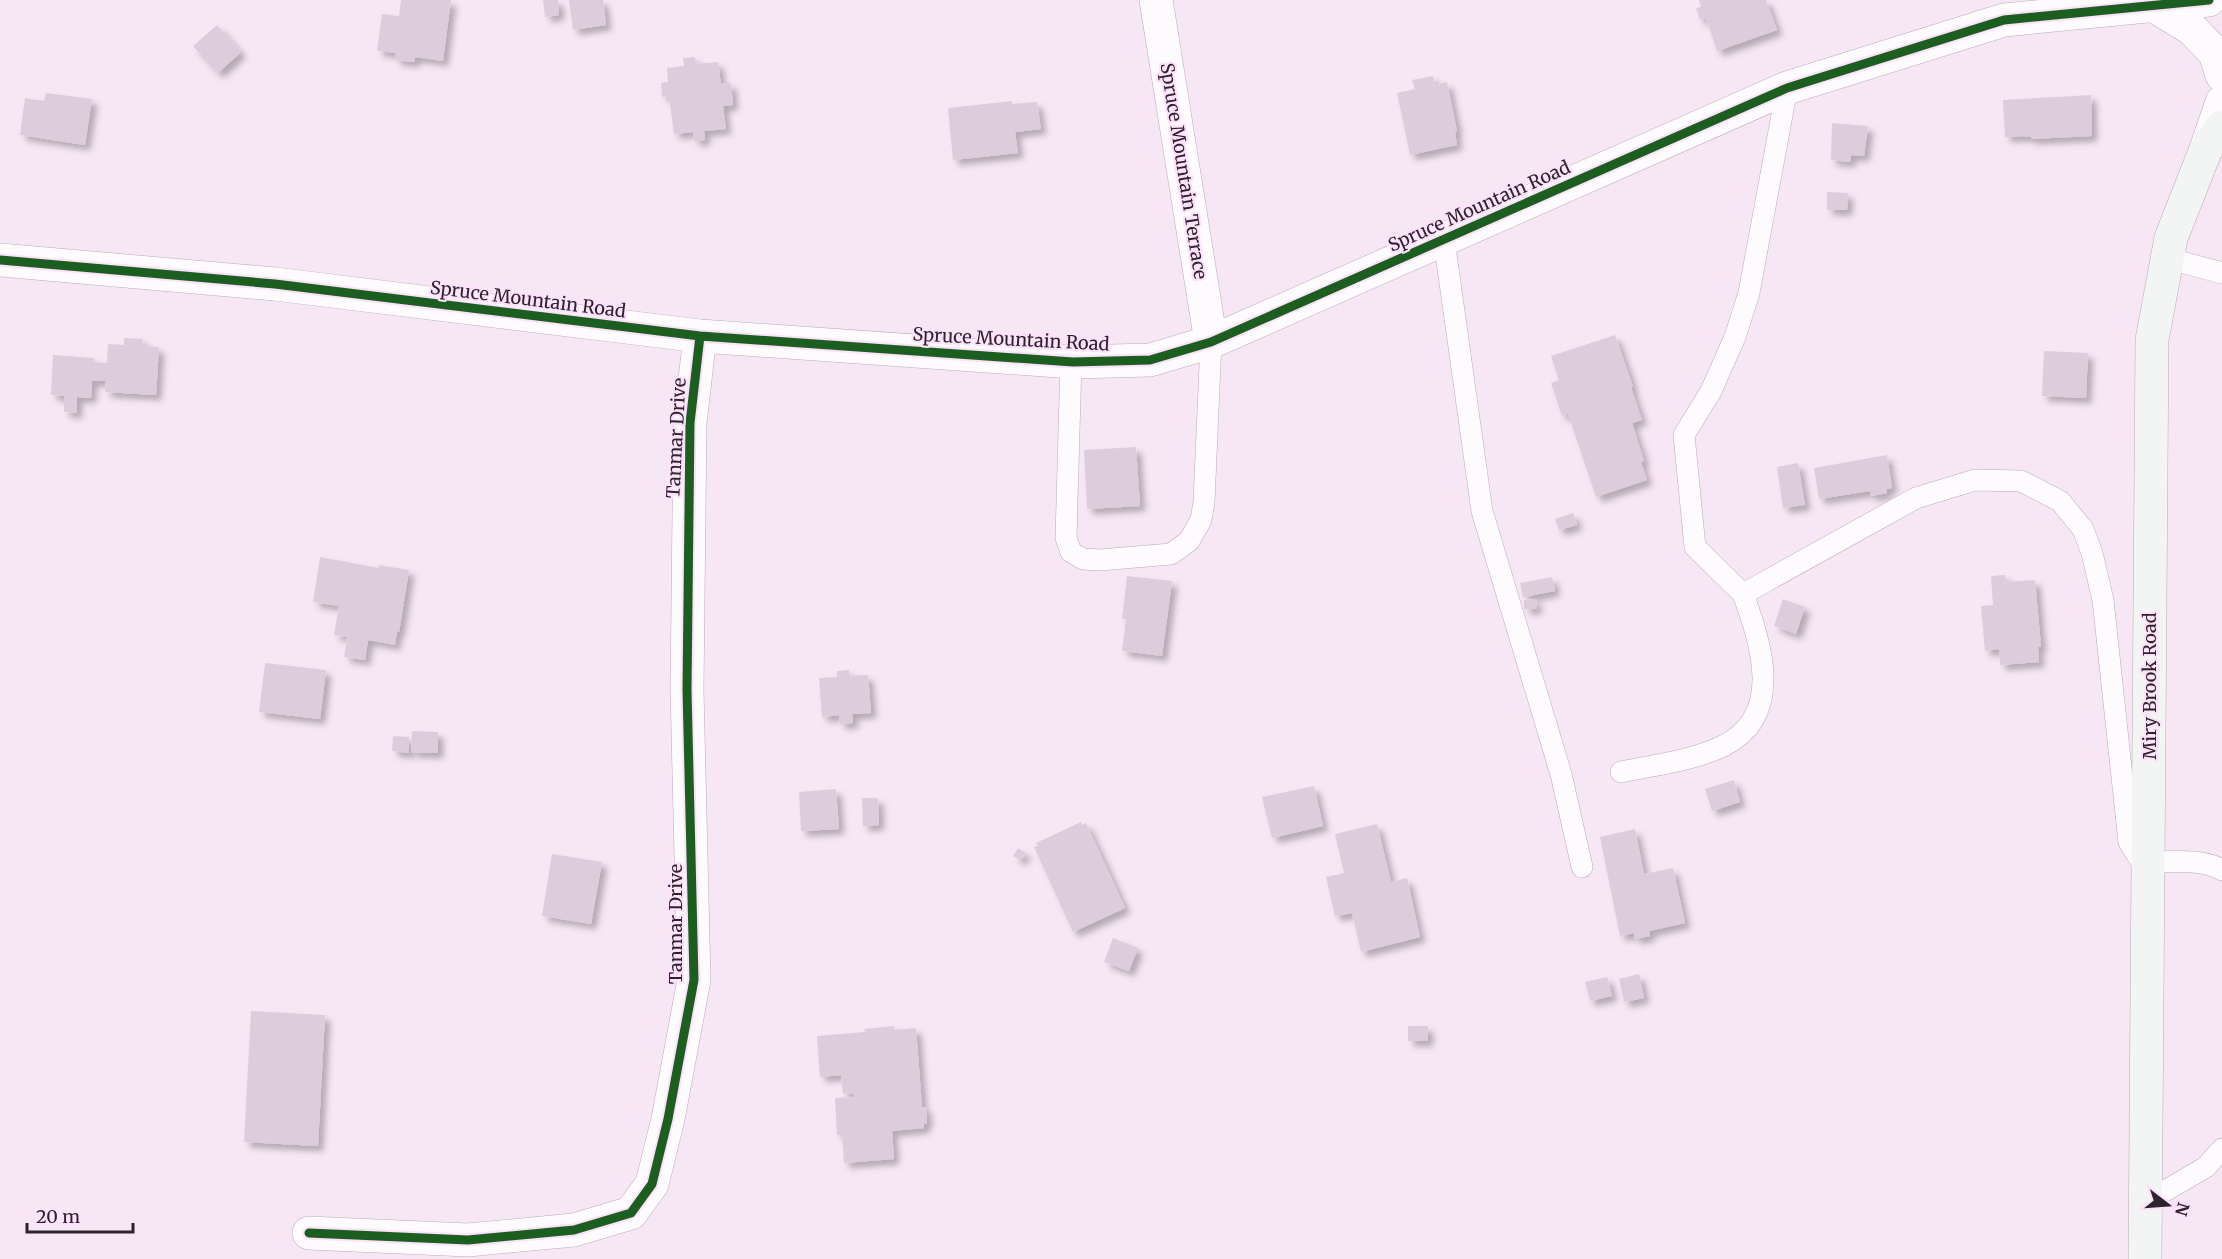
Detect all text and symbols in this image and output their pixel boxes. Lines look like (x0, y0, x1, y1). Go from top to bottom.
street label: Spruce Mountain Terrace (1156, 61, 1212, 281)
street label: Spruce Mountain Road (1384, 155, 1574, 257)
street label: Spruce Mountain Road (429, 276, 627, 322)
street label: Spruce Mountain Road (912, 322, 1110, 356)
street label: Tanmar Drive (661, 377, 691, 499)
street label: Miry Brook Road (2138, 612, 2161, 760)
street label: Tanmar Drive (664, 864, 687, 984)
north arrow (2138, 1175, 2198, 1235)
scale bar (27, 1196, 134, 1234)
text: N (2171, 1200, 2194, 1219)
text: 20 m (36, 1205, 80, 1228)

